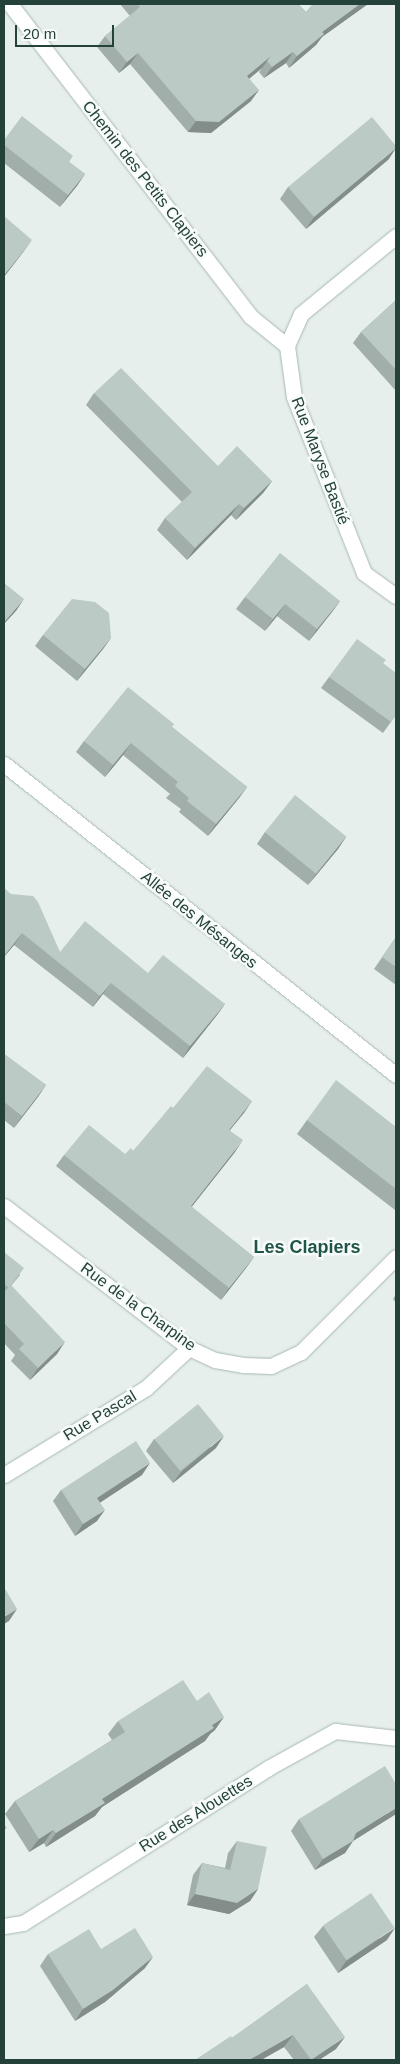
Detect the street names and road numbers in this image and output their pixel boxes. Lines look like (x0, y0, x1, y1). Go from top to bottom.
street label: Chemin des Petits Clapiers (78, 97, 212, 261)
street label: Rue Maryse Bastié (287, 394, 353, 528)
street label: Allée des Mésanges (137, 867, 261, 973)
street label: Rue de la Charpine (77, 1259, 199, 1355)
street label: Rue Pascal (60, 1387, 140, 1445)
street label: Rue des Alouettes (135, 1771, 257, 1857)

